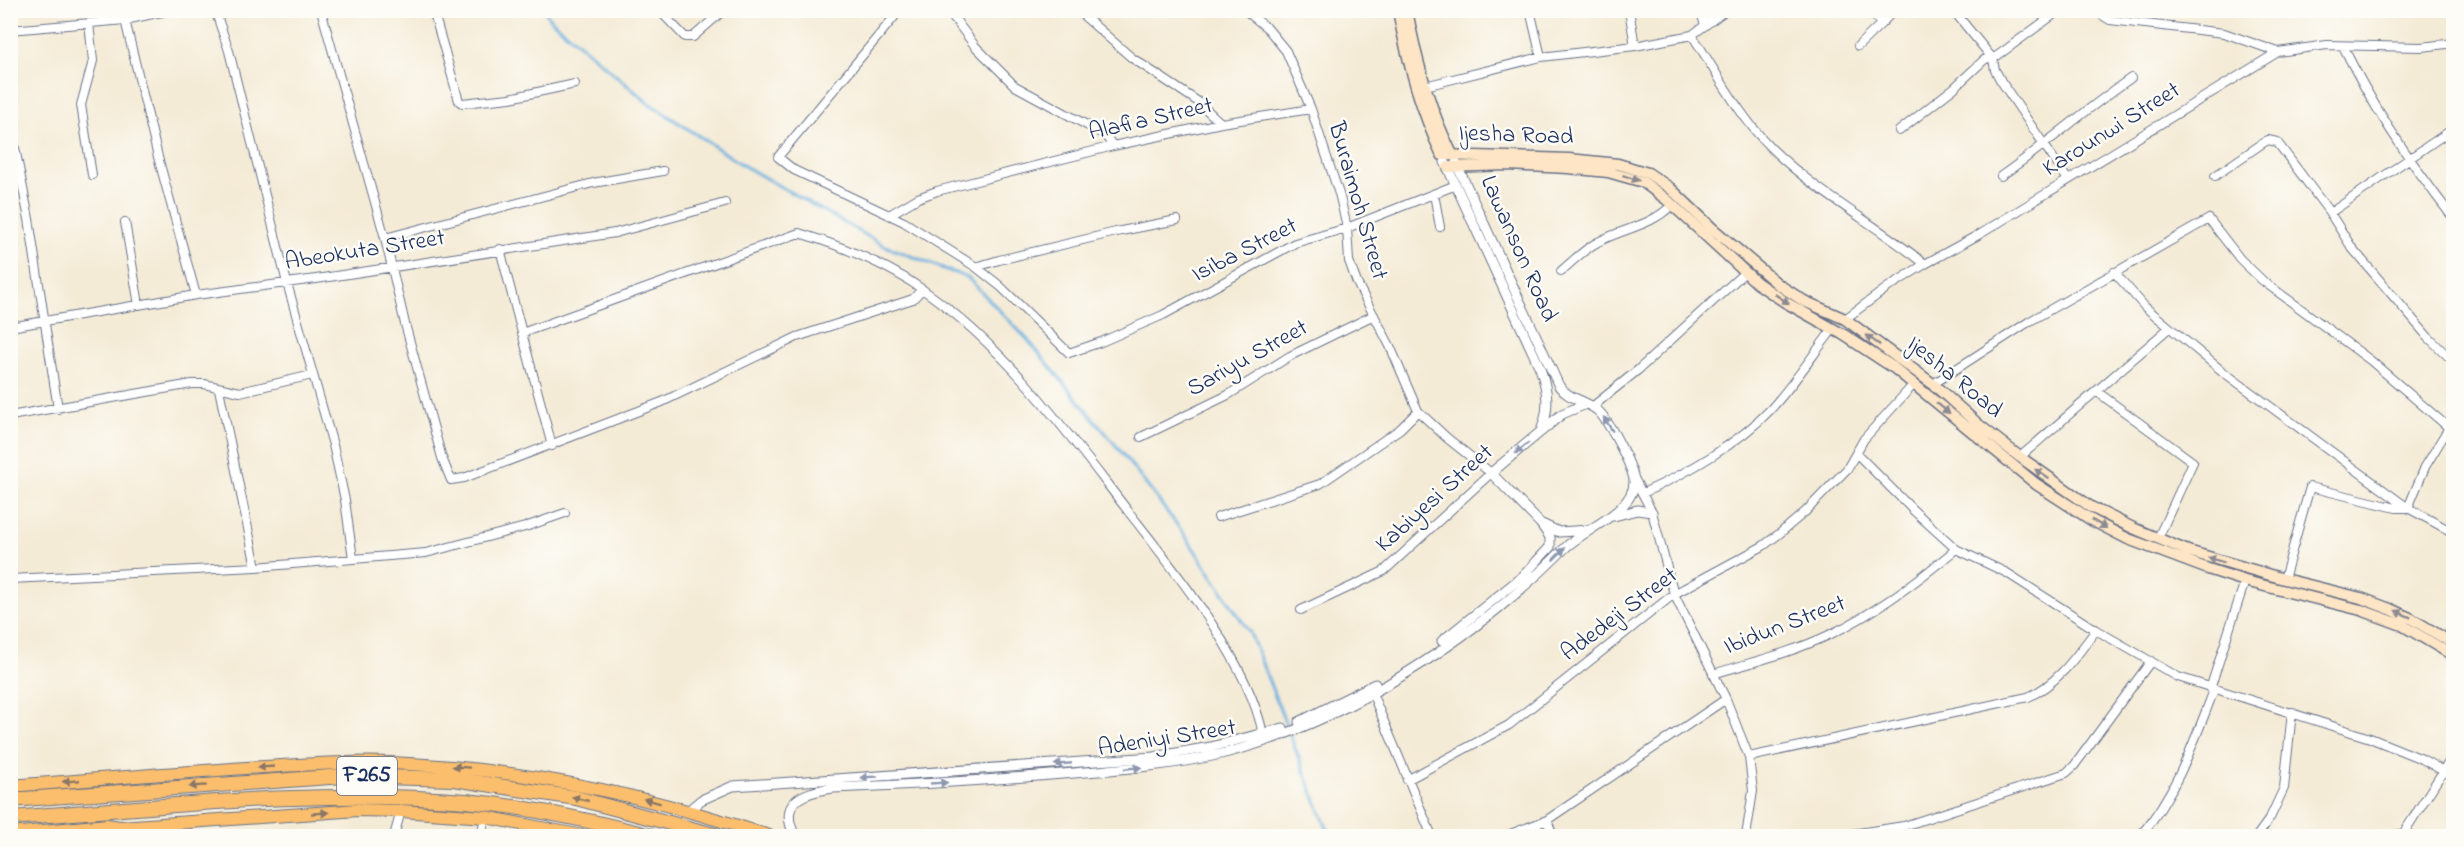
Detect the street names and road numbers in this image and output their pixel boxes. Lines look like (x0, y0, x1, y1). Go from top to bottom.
street label: Karounwi Street (2036, 74, 2188, 186)
street label: Alafia Street (1085, 89, 1217, 151)
street label: Buraimoh Street (1317, 117, 1396, 284)
street label: Ijesha Road (1458, 117, 1575, 156)
street label: Lawanson Road (1470, 170, 1566, 328)
street label: Isiba Street (1186, 209, 1304, 293)
street label: Abeokuta Street (282, 221, 448, 281)
street label: Sariyu Street (1181, 311, 1315, 408)
street label: Ijesha Road (1898, 328, 2010, 428)
street label: Kabiyesi Street (1368, 436, 1503, 563)
street label: Adedeji Street (1554, 559, 1686, 671)
street label: Ibidun Street (1719, 587, 1851, 665)
street label: Adeniyi Street (1095, 711, 1239, 768)
road number: F265 (337, 757, 397, 795)

